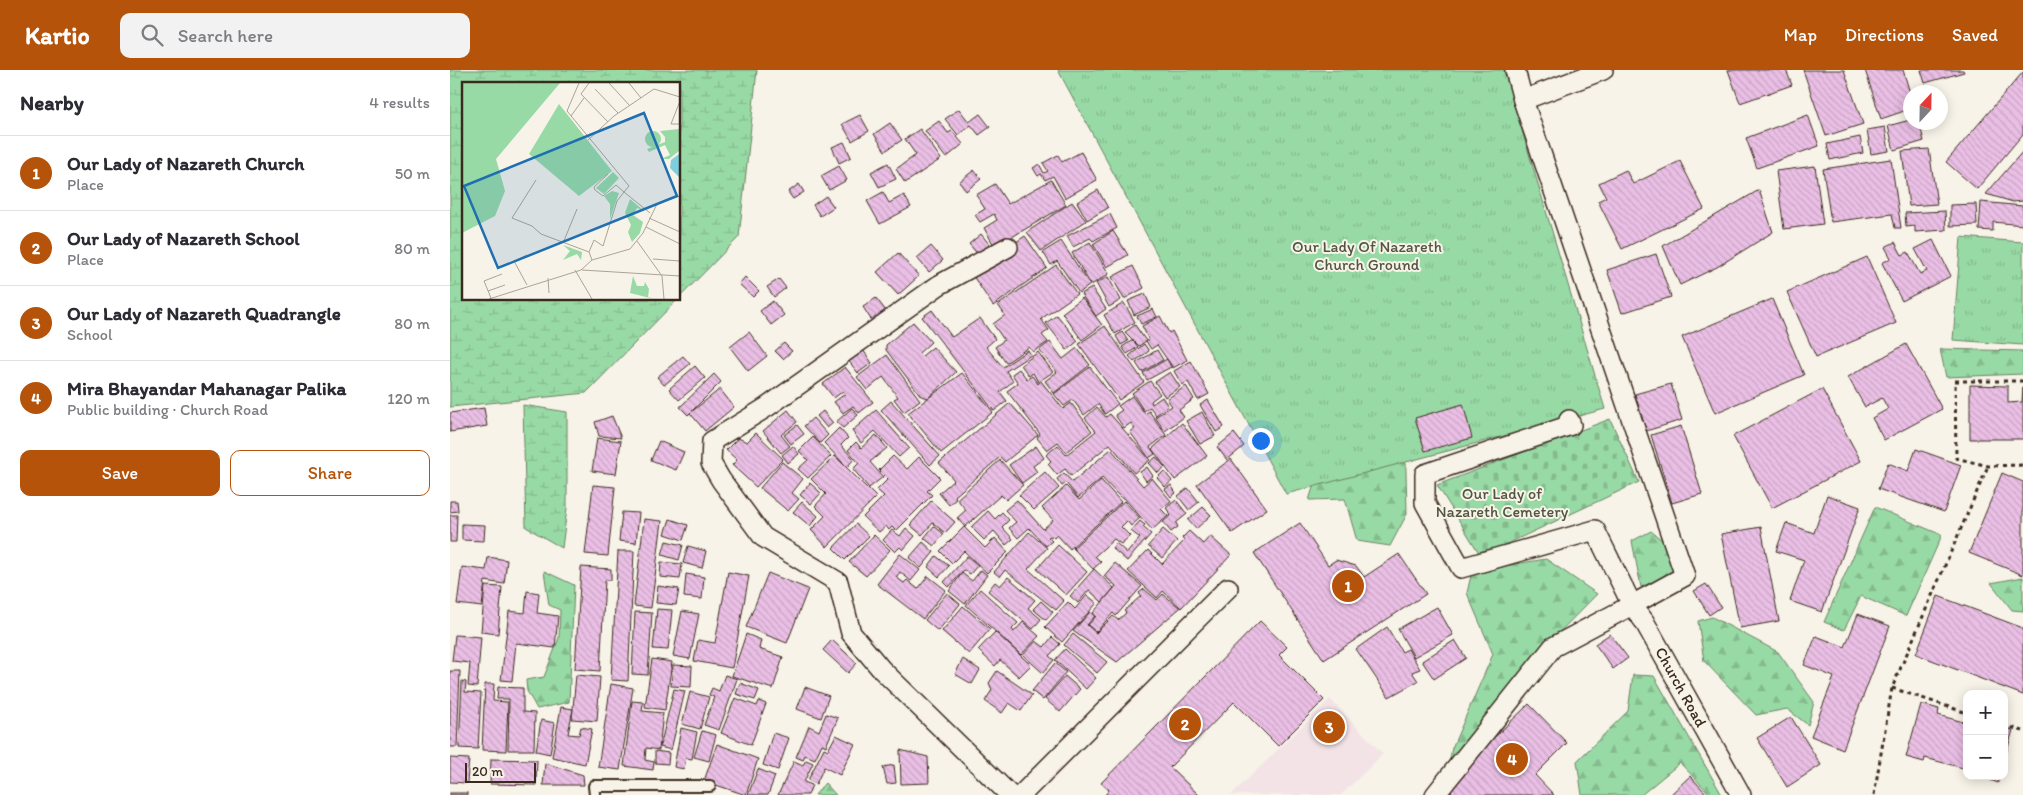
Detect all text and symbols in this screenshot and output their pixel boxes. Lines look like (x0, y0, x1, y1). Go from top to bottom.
search box (120, 13, 470, 58)
text: Kartio (25, 21, 90, 50)
icon: search (138, 21, 166, 49)
text: Search here (178, 24, 273, 47)
text: Map (1784, 24, 1817, 46)
text: Directions (1845, 24, 1924, 46)
text: Saved (1952, 24, 1998, 46)
inset map (462, 82, 680, 300)
north arrow (1903, 85, 1948, 130)
text: Nearby (20, 90, 84, 115)
text: 4 results (369, 93, 430, 112)
text: Our Lady of Nazareth Church (67, 152, 304, 175)
text: 1 (32, 164, 40, 183)
text: 50 m (395, 164, 430, 183)
text: Place (67, 175, 104, 194)
text: Our Lady of Nazareth School (67, 227, 300, 250)
park label: Our Lady Of Nazareth Church Ground (1292, 237, 1442, 274)
text: 2 (32, 239, 40, 258)
text: 80 m (394, 239, 430, 258)
text: Place (67, 250, 104, 269)
text: Our Lady of Nazareth Quadrangle (67, 302, 341, 325)
text: 3 (32, 314, 40, 333)
text: 80 m (394, 314, 430, 333)
text: School (67, 325, 113, 344)
text: Mira Bhayandar Mahanagar Palika (67, 377, 346, 400)
text: 4 (31, 389, 41, 408)
text: 120 m (387, 389, 430, 408)
text: Public building · Church Road (67, 400, 268, 419)
your location (1248, 428, 1274, 454)
button: Save (20, 450, 220, 496)
button: Share (230, 450, 430, 496)
park label: Our Lady of Nazareth Cemetery (1436, 484, 1569, 521)
pin: 1 (1332, 567, 1364, 605)
street label: Church Road (1651, 644, 1711, 731)
map controls (1963, 690, 2008, 780)
button: + (1963, 690, 2008, 735)
pin: 2 (1169, 705, 1201, 743)
pin: 3 (1313, 708, 1345, 746)
button: − (1963, 735, 2008, 780)
pin: 4 (1496, 740, 1528, 778)
scale bar (465, 760, 536, 783)
text: 20 m (472, 763, 503, 780)

